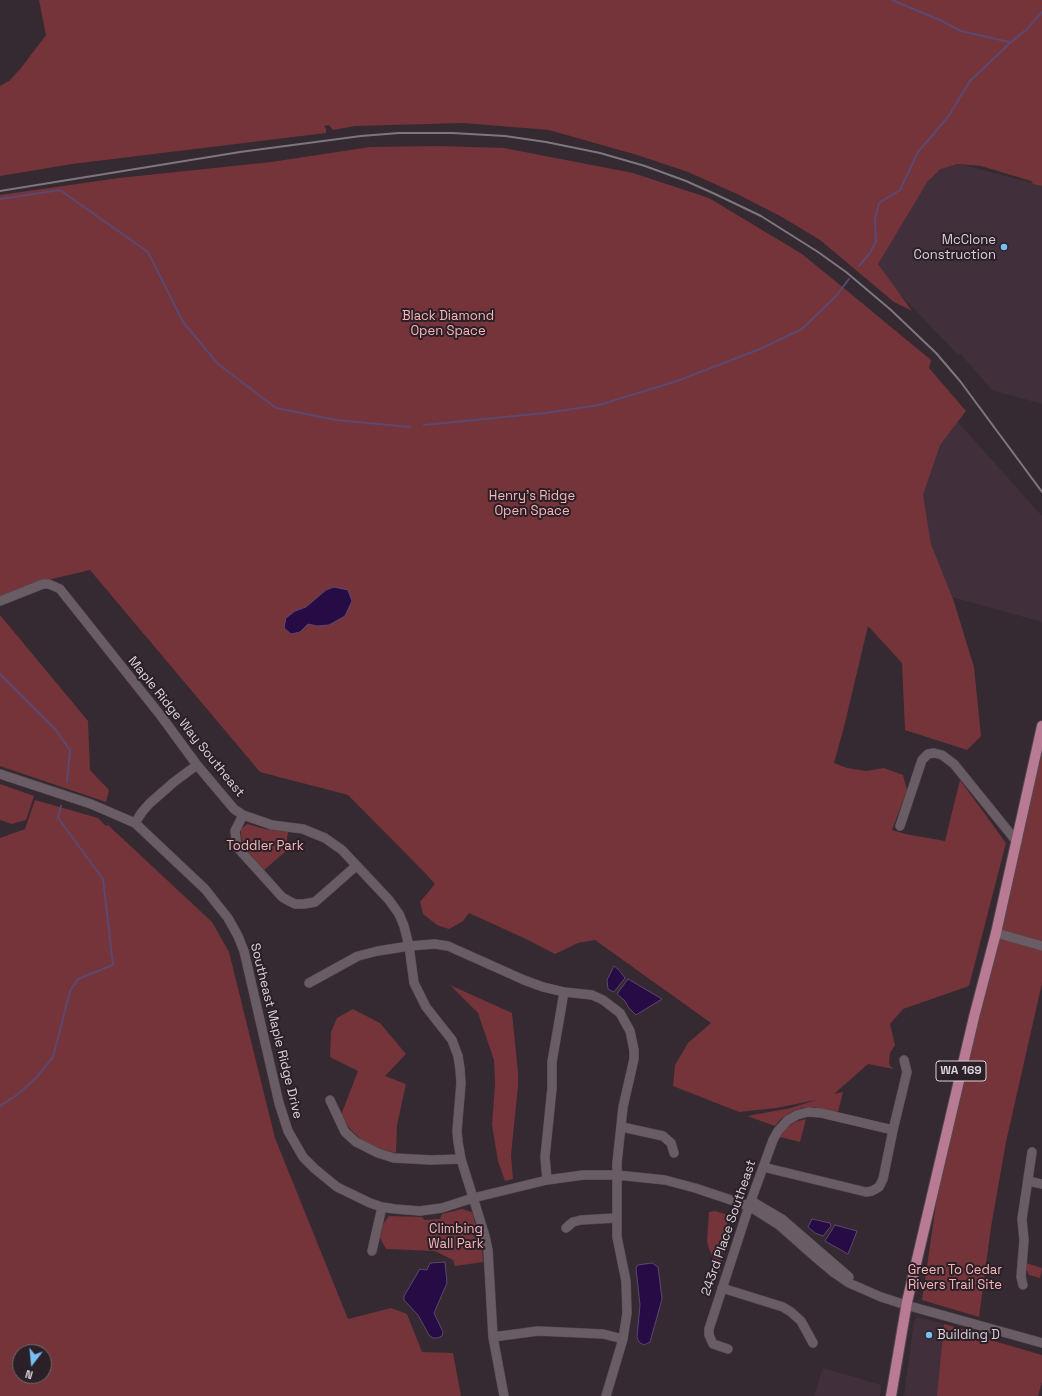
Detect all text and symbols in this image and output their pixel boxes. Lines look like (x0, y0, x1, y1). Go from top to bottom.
place label: McClone Construction (913, 232, 996, 263)
marker: McClone Construction (999, 242, 1009, 252)
park label: Black Diamond Open Space (402, 308, 494, 339)
park label: Henry's Ridge Open Space (489, 488, 575, 519)
street label: Maple Ridge Way Southeast (125, 654, 247, 800)
park label: Toddler Park (226, 838, 304, 854)
street label: Southeast Maple Ridge Drive (247, 941, 305, 1121)
road number: WA 169 (936, 1061, 986, 1081)
street label: 243rd Place Southeast (698, 1158, 760, 1298)
park label: Climbing Wall Park (428, 1221, 484, 1252)
park label: Green To Cedar Rivers Trail Site (908, 1262, 1002, 1293)
place label: Building D (937, 1327, 1000, 1343)
marker: Building D (924, 1330, 934, 1340)
north arrow (12, 1344, 52, 1384)
text: N (23, 1367, 34, 1382)

